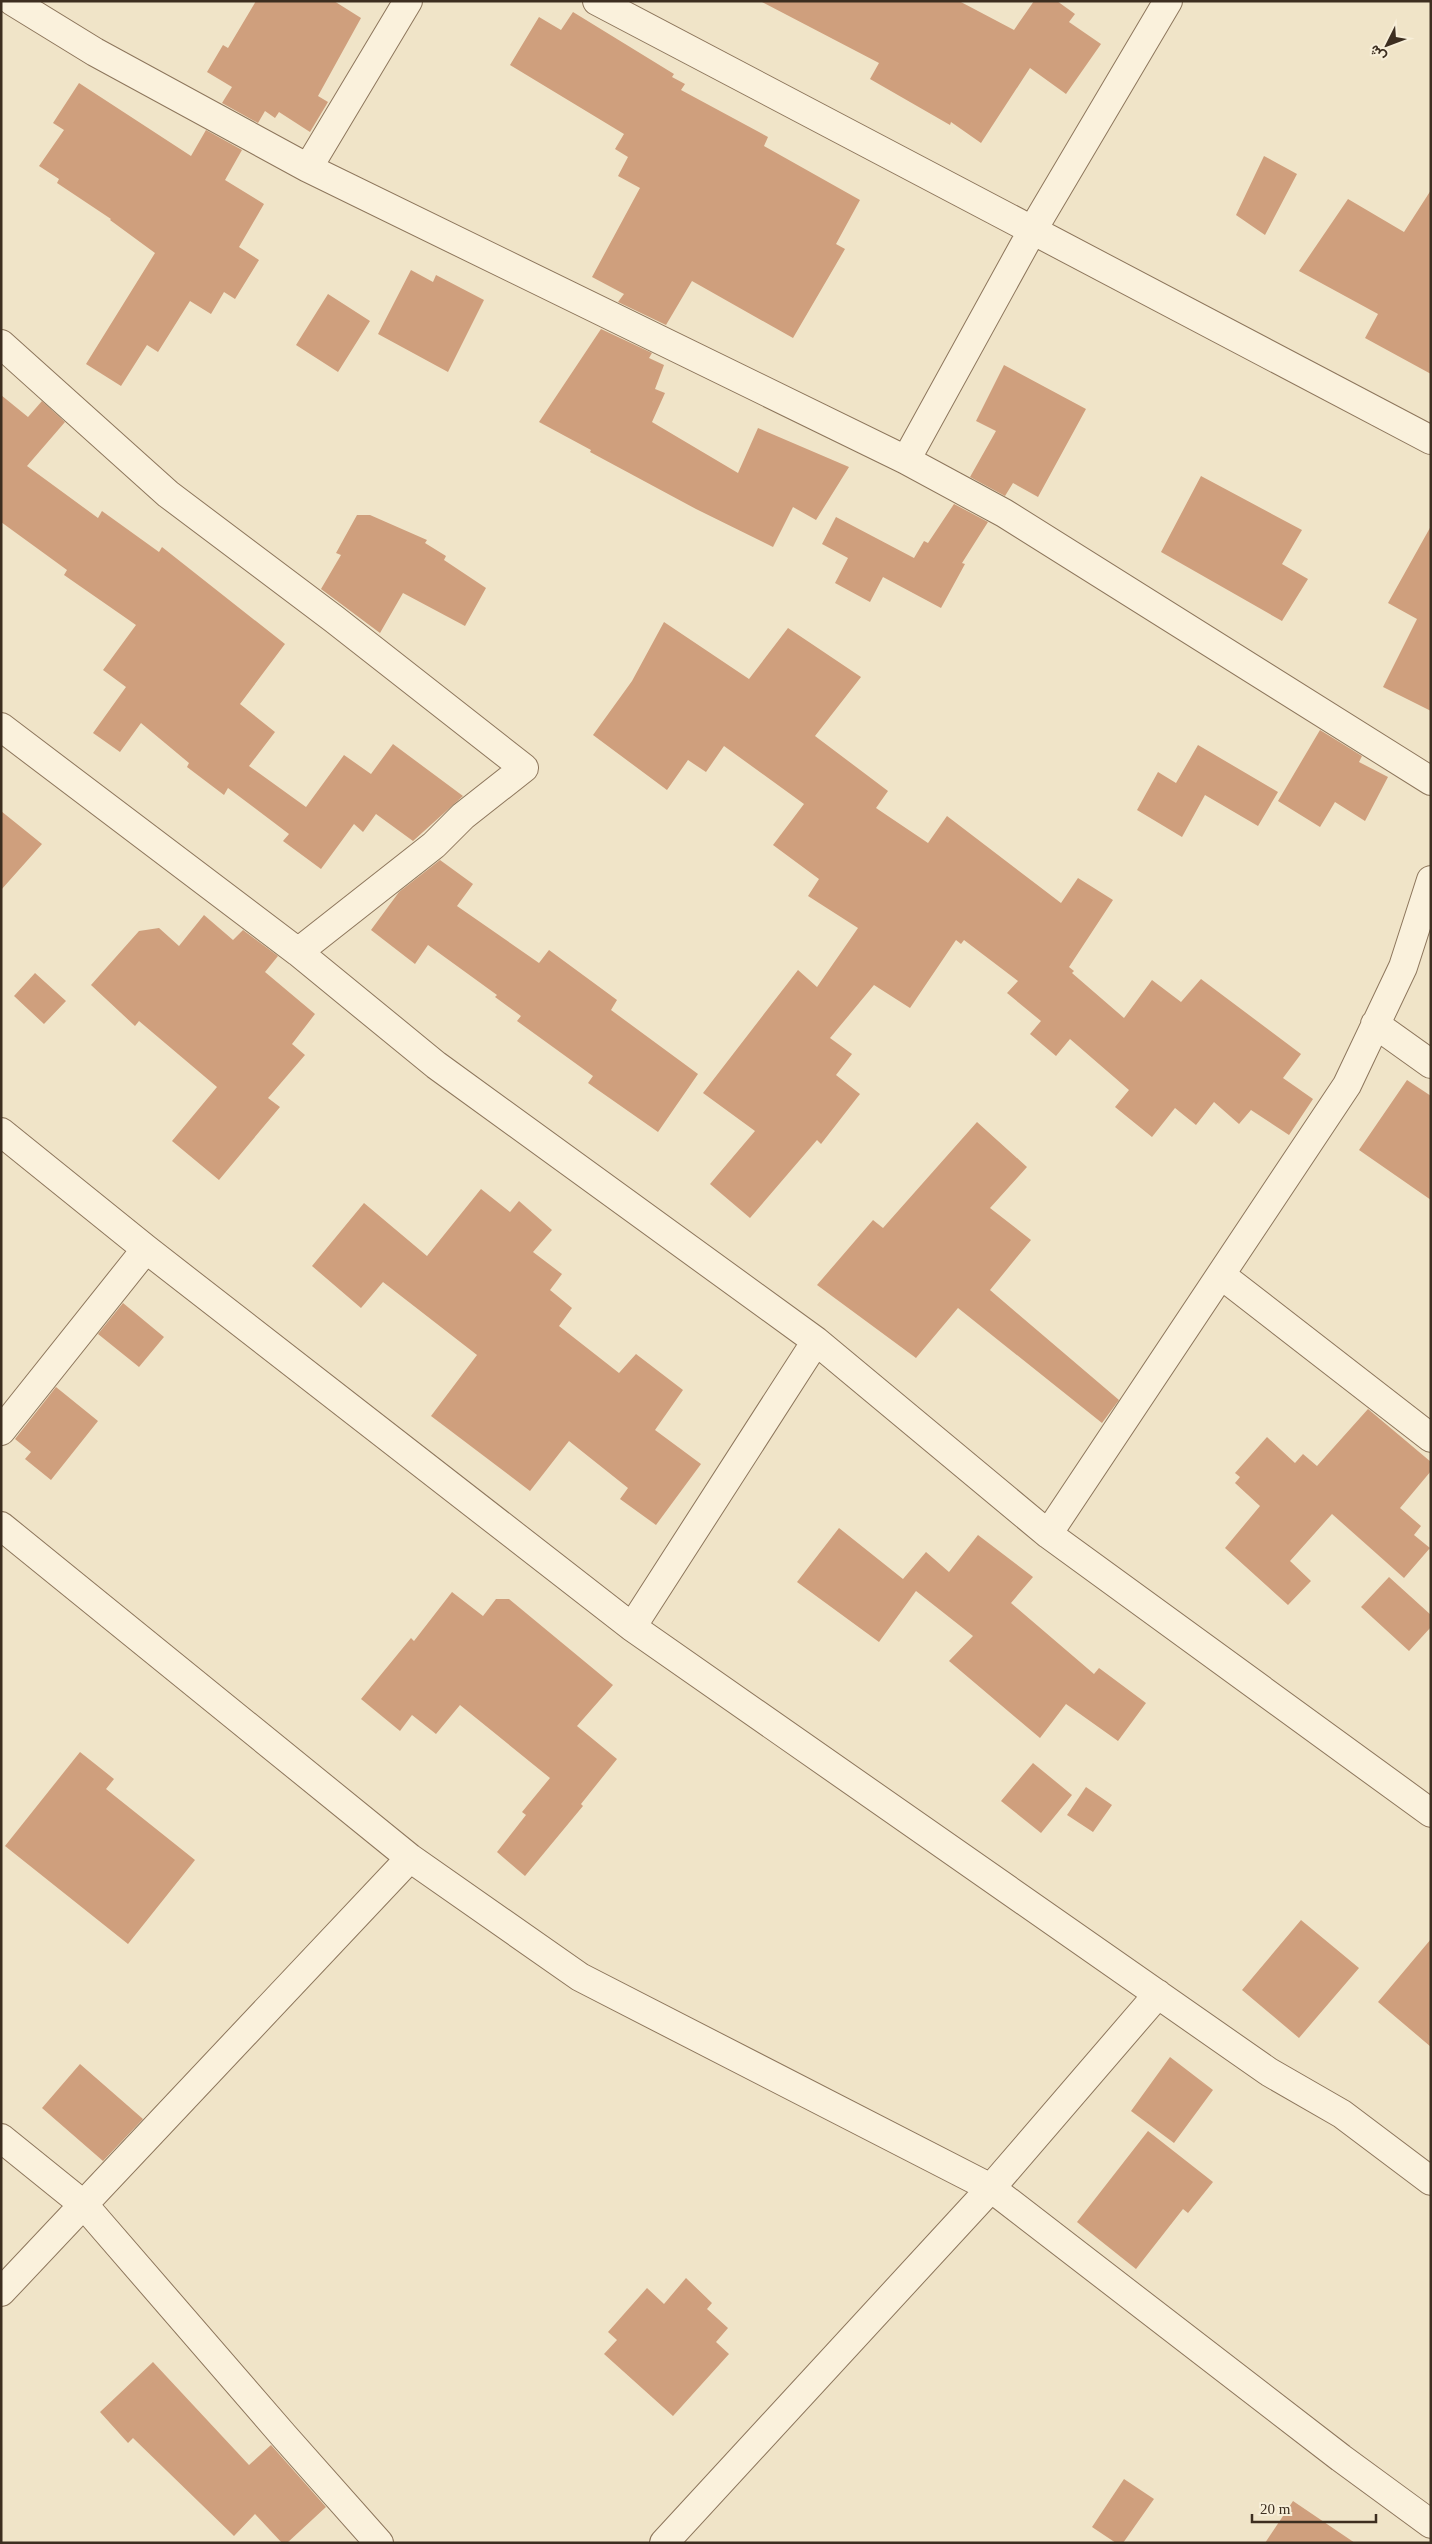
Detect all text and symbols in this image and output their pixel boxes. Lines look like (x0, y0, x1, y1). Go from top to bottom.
north arrow (1362, 20, 1412, 70)
text: ش (1366, 41, 1390, 65)
scale bar (1252, 2492, 1376, 2524)
text: 20 m (1260, 2501, 1291, 2517)

